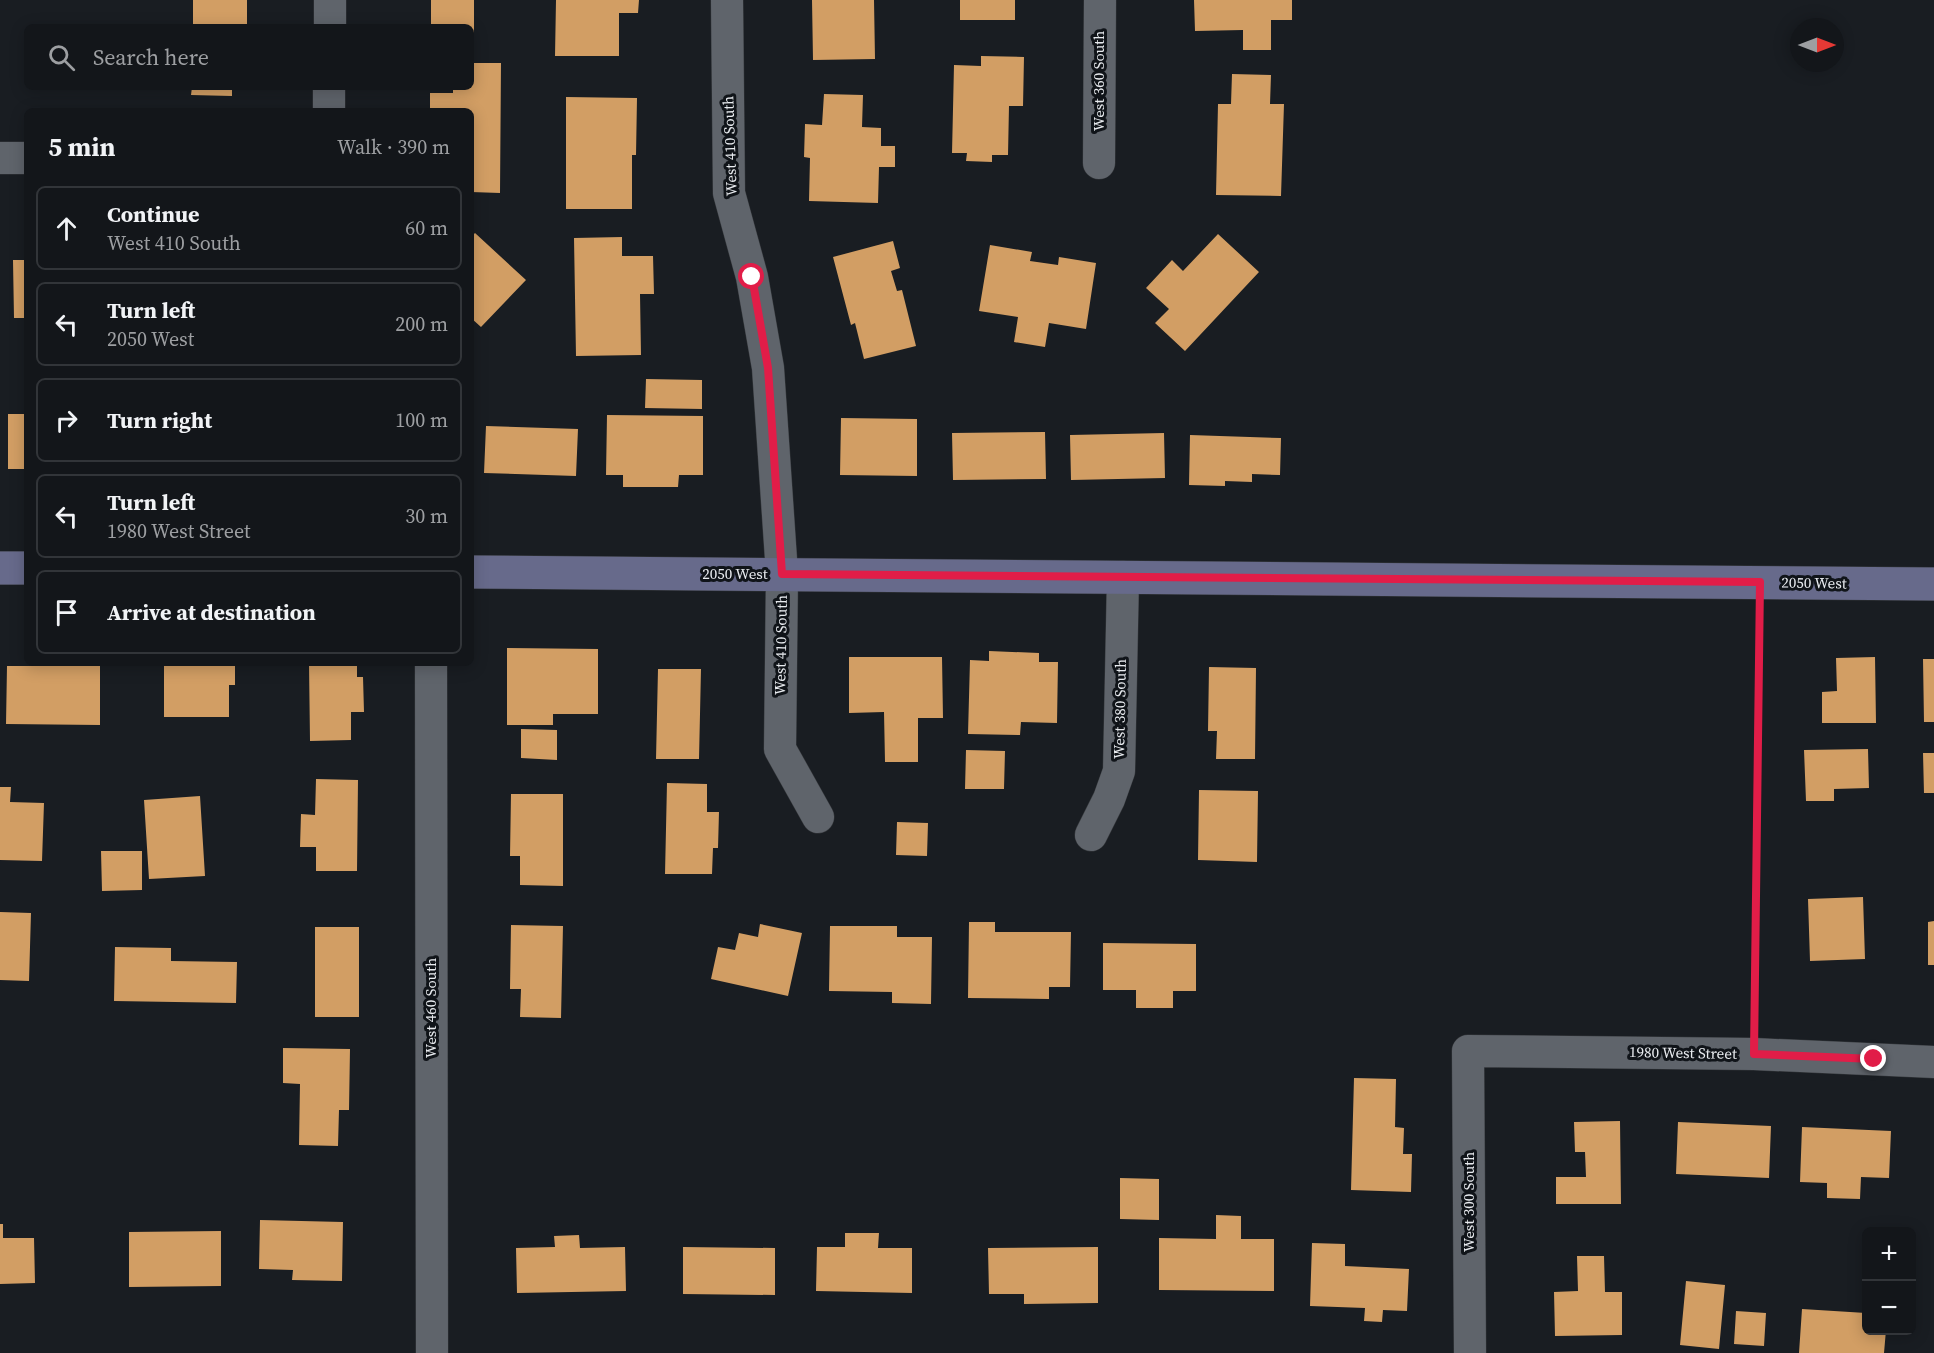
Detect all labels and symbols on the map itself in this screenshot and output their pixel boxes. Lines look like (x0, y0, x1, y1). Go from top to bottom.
north arrow (1790, 18, 1844, 72)
street label: West 360 South (1088, 31, 1109, 131)
street label: West 410 South (717, 96, 742, 197)
route start (738, 263, 764, 289)
street label: 2050 West (702, 563, 768, 584)
street label: 2050 West (1781, 571, 1847, 594)
street label: West 410 South (769, 595, 792, 695)
street label: West 380 South (1108, 659, 1131, 759)
street label: West 460 South (420, 958, 441, 1058)
street label: 1980 West Street (1629, 1041, 1737, 1064)
route end (1860, 1045, 1886, 1071)
street label: West 300 South (1458, 1152, 1479, 1252)

